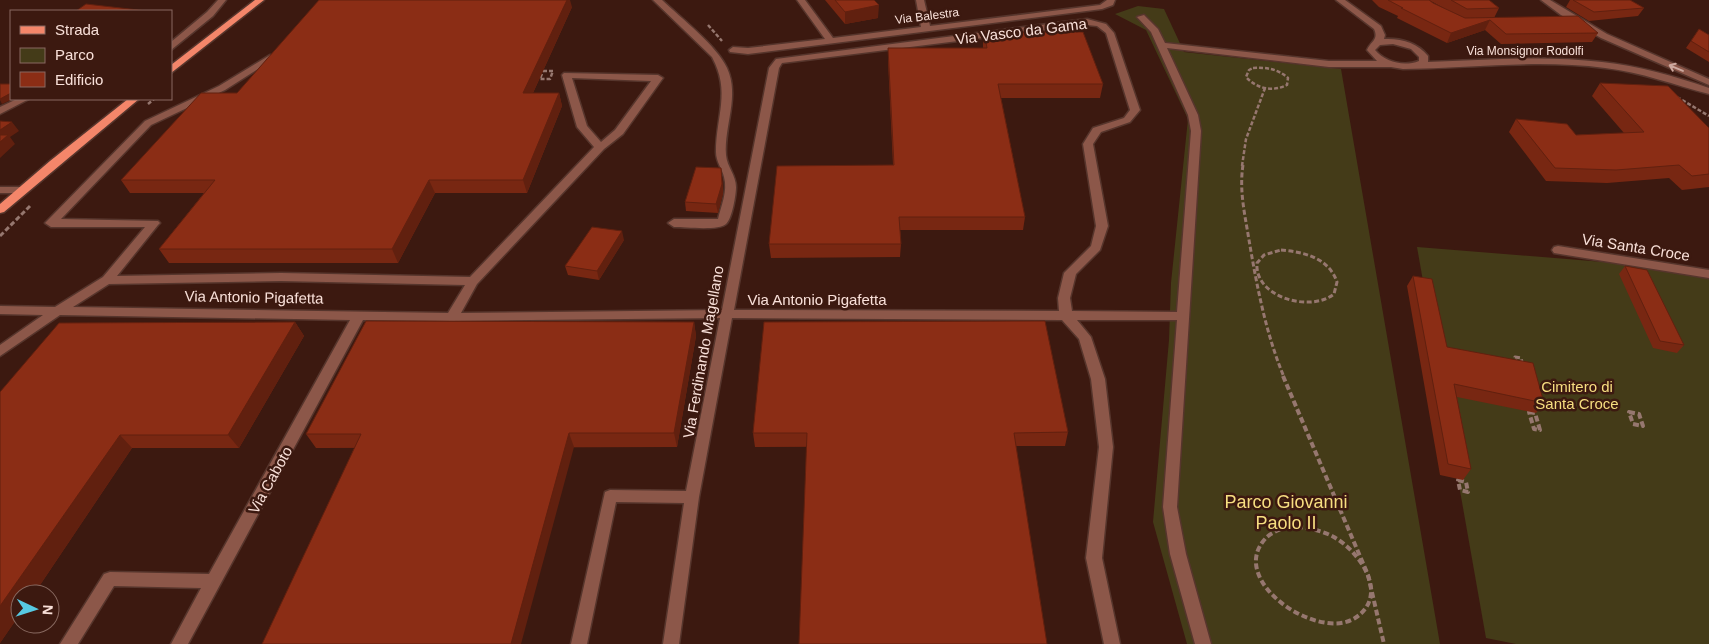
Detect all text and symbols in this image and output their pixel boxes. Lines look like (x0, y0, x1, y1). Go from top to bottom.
street label: Via Balestra (894, 5, 960, 27)
legend (10, 10, 172, 100)
street label: Via Vasco da Gama (954, 14, 1088, 47)
text: Strada (55, 21, 100, 38)
street label: Via Monsignor Rodolfi (1466, 44, 1584, 58)
text: Parco (55, 46, 94, 63)
one-way arrow (1669, 63, 1684, 73)
text: Edificio (55, 71, 103, 88)
street label: Via Santa Croce (1581, 230, 1691, 264)
street label: Via Ferdinando Magellano (679, 264, 727, 440)
street label: Via Antonio Pigafetta (184, 287, 324, 307)
street label: Via Antonio Pigafetta (748, 291, 887, 308)
park label: Cimitero di Santa Croce (1535, 378, 1619, 412)
street label: Via Caboto (245, 444, 295, 516)
park label: Parco Giovanni Paolo II (1224, 492, 1348, 533)
north arrow (10, 584, 60, 634)
text: N (40, 604, 56, 616)

